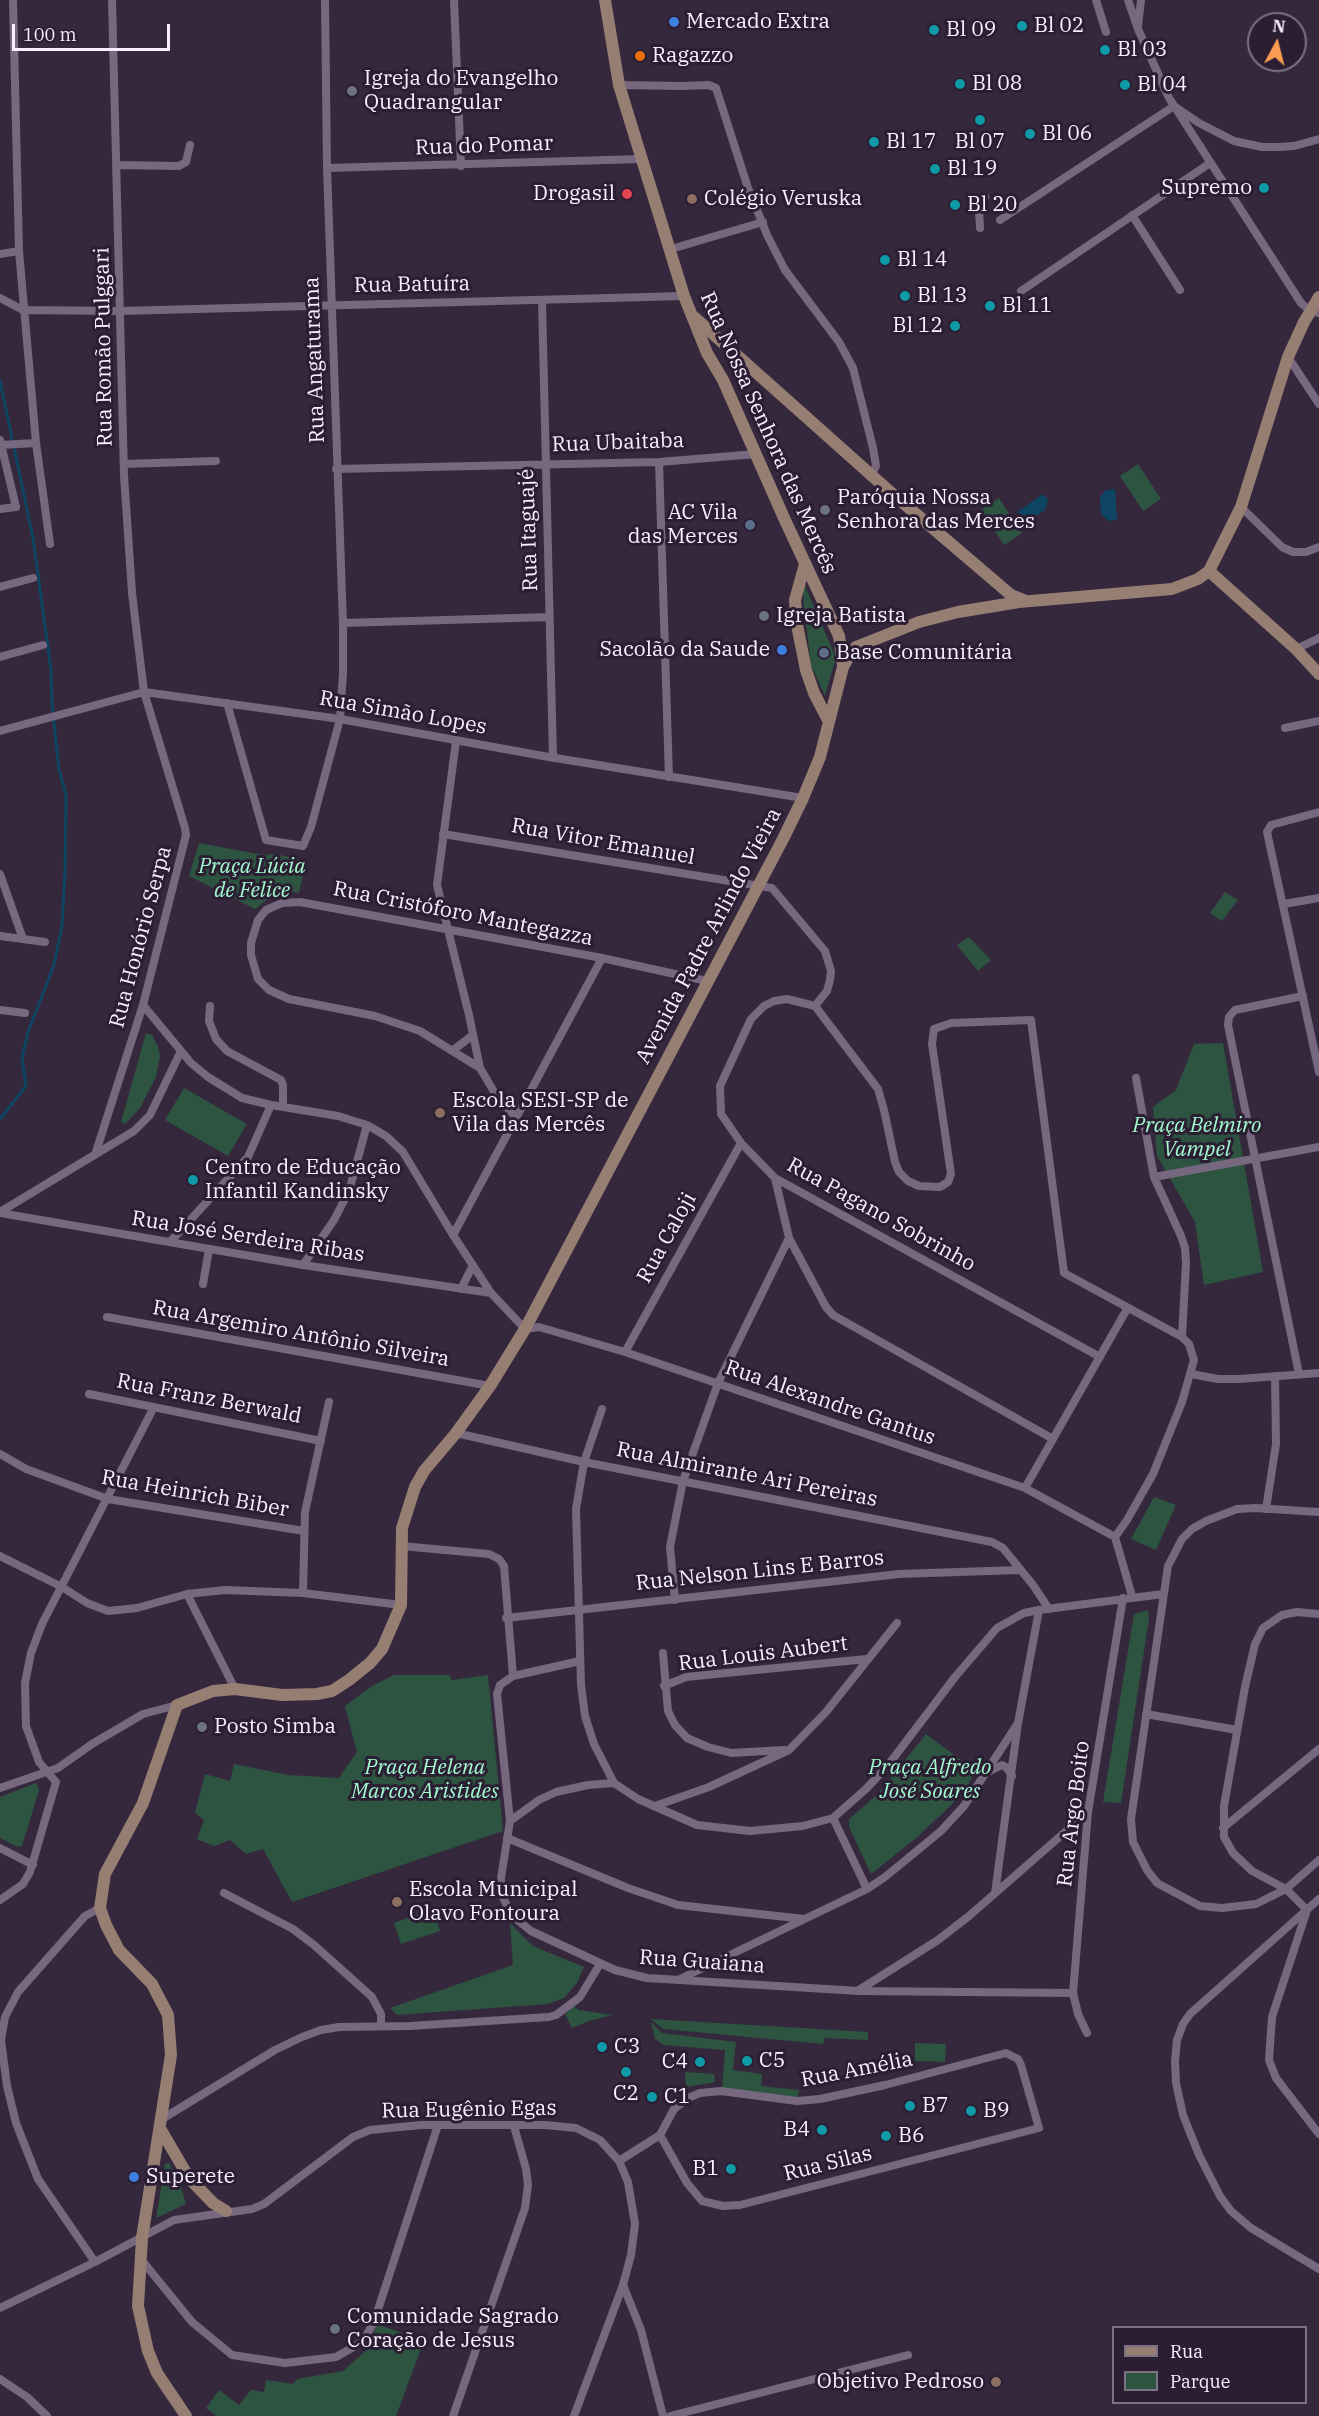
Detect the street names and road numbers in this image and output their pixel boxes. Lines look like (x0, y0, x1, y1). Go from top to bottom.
street label: Rua do Pomar (415, 131, 553, 161)
street label: Rua Romão Pulggari (90, 247, 118, 447)
street label: Rua Batuíra (354, 271, 470, 299)
street label: Rua Angaturama (300, 276, 330, 444)
street label: Rua Nossa Senhora das Mercês (694, 288, 842, 578)
street label: Rua Ubaitaba (551, 428, 685, 458)
street label: Rua Itaguajé (514, 468, 544, 592)
street label: Rua Simão Lopes (317, 686, 489, 740)
street label: Avenida Padre Arlindo Vieira (631, 804, 787, 1068)
street label: Rua Vitor Emanuel (509, 813, 697, 871)
street label: Rua Honório Serpa (105, 843, 177, 1031)
street label: Rua Cristóforo Mantegazza (331, 876, 595, 952)
street label: Rua Pagano Sobrinho (782, 1153, 980, 1277)
street label: Rua Caloji (632, 1188, 702, 1288)
street label: Rua José Serdeira Ribas (130, 1206, 366, 1268)
street label: Rua Argemiro Antônio Silveira (151, 1295, 451, 1373)
street label: Rua Alexandre Gantus (722, 1355, 938, 1451)
street label: Rua Franz Berwald (115, 1369, 303, 1429)
street label: Rua Almirante Ari Pereiras (614, 1437, 880, 1513)
street label: Rua Heinrich Biber (99, 1465, 291, 1523)
street label: Rua Nelson Lins E Barros (635, 1545, 885, 1597)
street label: Rua Louis Aubert (677, 1631, 849, 1677)
street label: Rua Argo Boito (1053, 1740, 1095, 1888)
street label: Rua Guaiana (638, 1945, 766, 1979)
street label: Rua Amélia (799, 2047, 915, 2093)
street label: Rua Eugênio Egas (381, 2096, 557, 2124)
street label: Rua Silas (781, 2141, 875, 2187)

